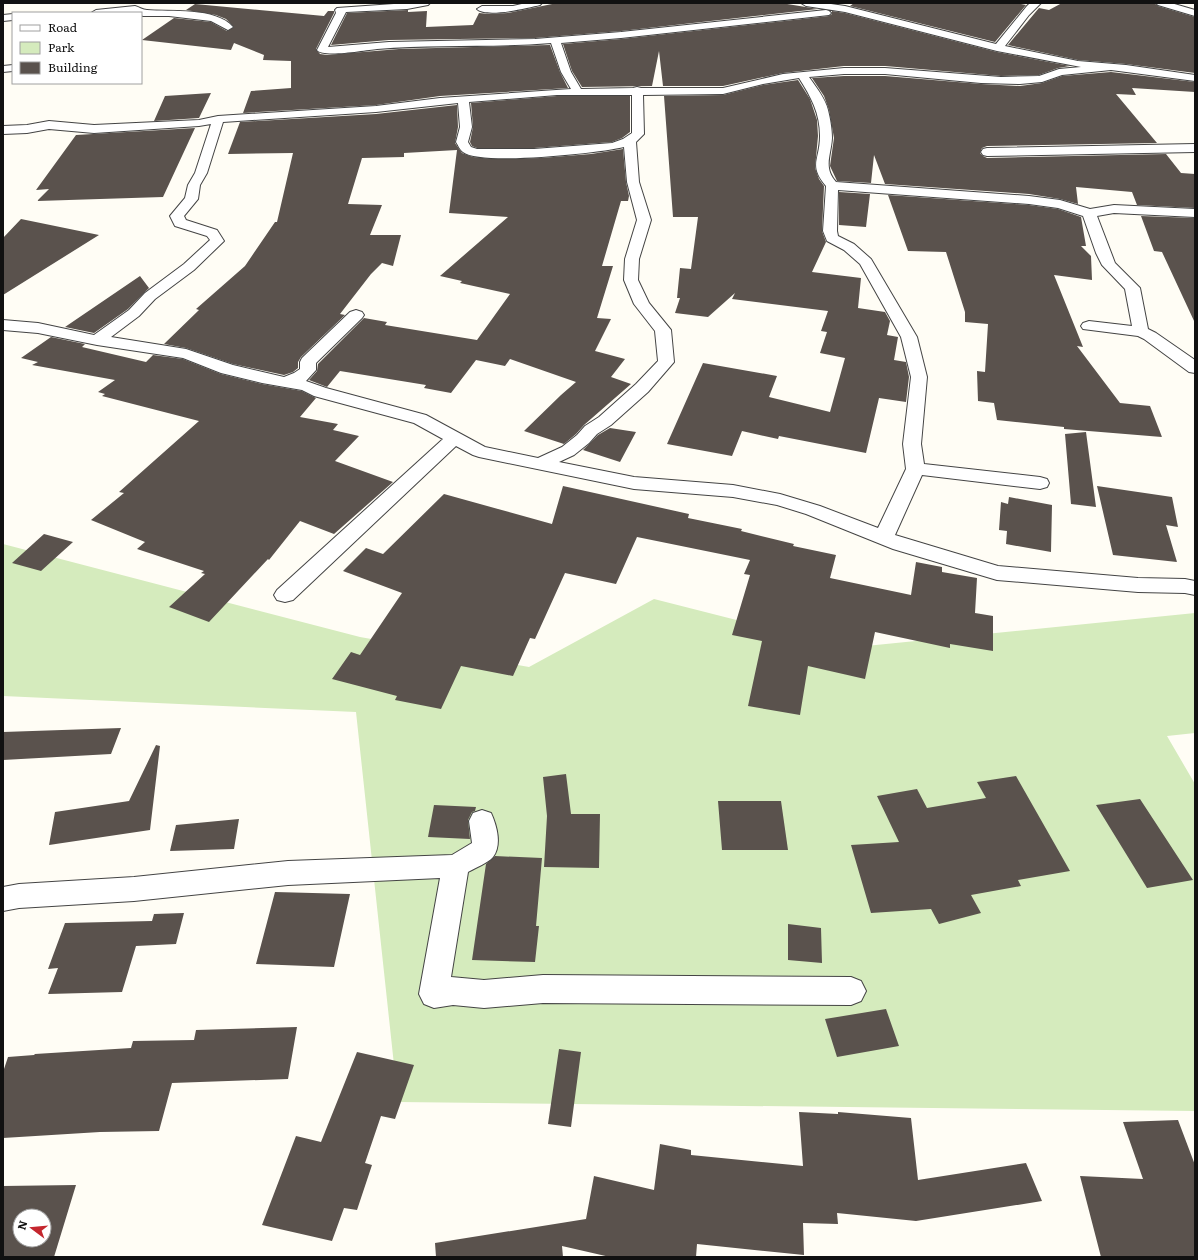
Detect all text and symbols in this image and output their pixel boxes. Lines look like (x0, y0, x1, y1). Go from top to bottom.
legend (12, 12, 142, 84)
text: Road (48, 18, 78, 36)
text: Park (48, 38, 75, 56)
text: Building (48, 58, 98, 76)
north arrow (12, 1208, 52, 1248)
text: N (12, 1218, 30, 1232)

